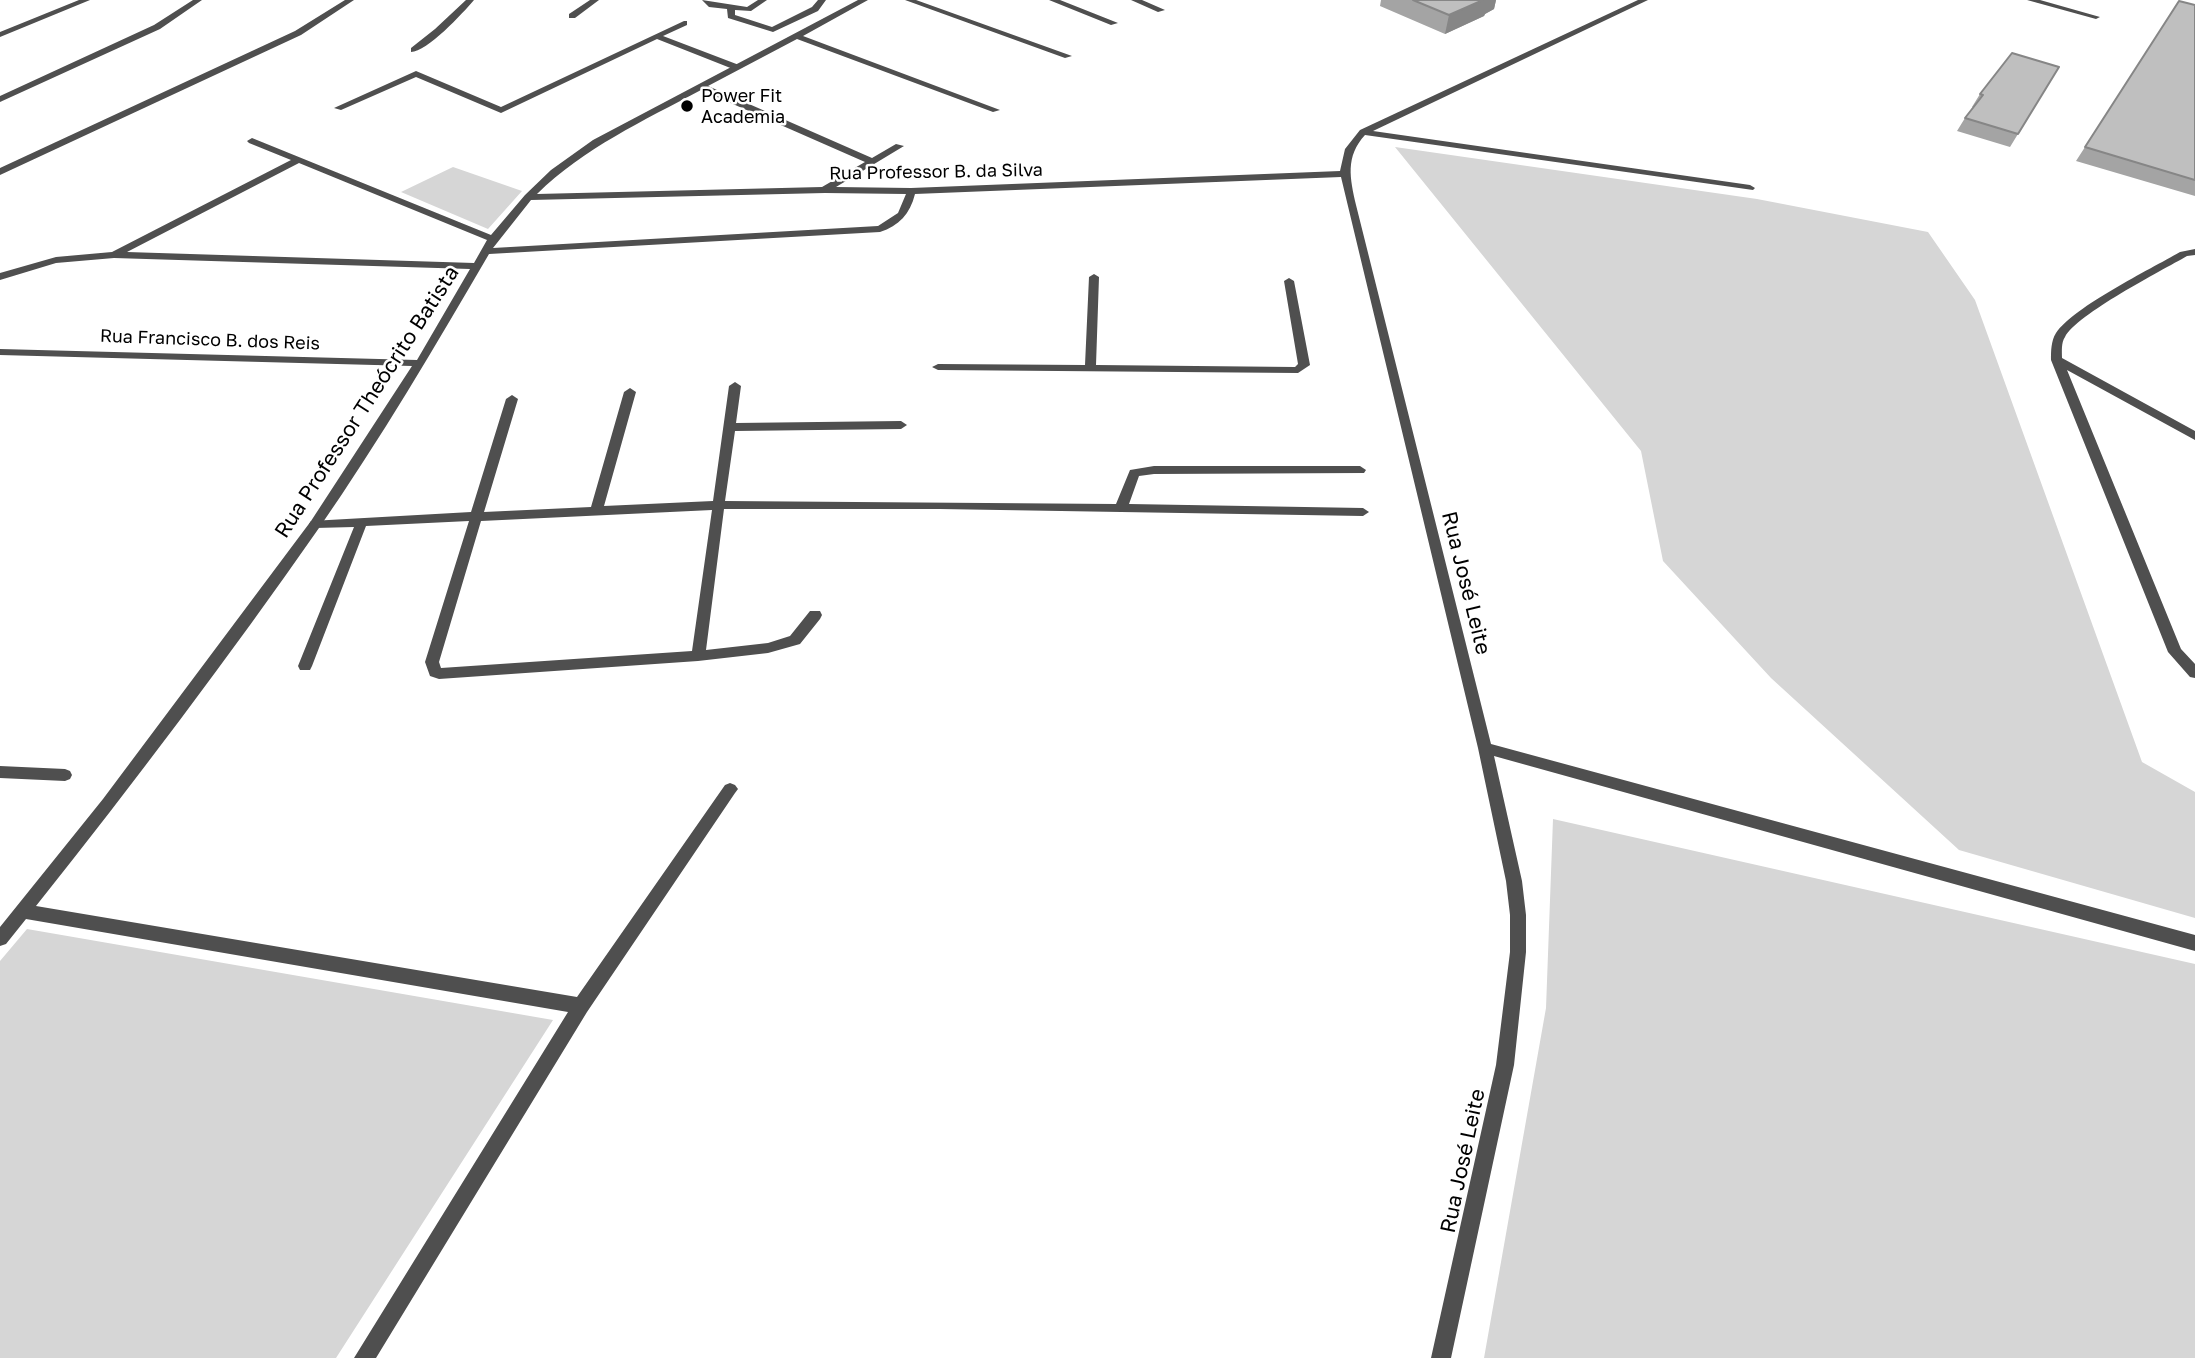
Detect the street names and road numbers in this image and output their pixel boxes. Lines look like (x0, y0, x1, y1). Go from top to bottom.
street label: Rua Professor B. da Silva (829, 159, 1043, 185)
street label: Rua Professor Theócrito Batista (270, 261, 464, 543)
street label: Rua Francisco B. dos Reis (100, 325, 320, 355)
street label: Rua José Leite (1436, 509, 1496, 657)
street label: Rua José Leite (1435, 1087, 1491, 1235)

